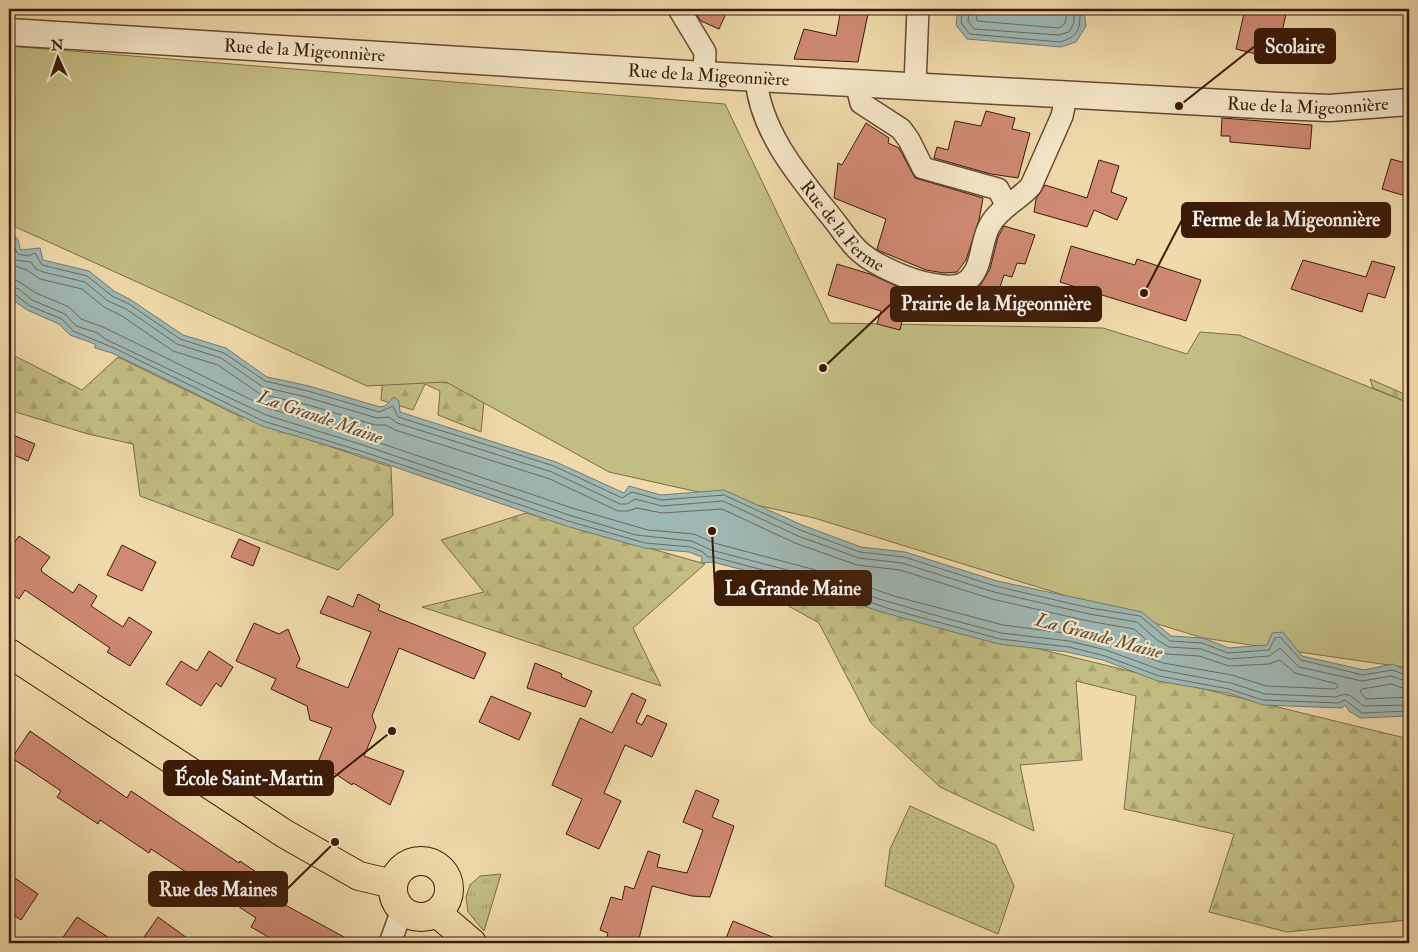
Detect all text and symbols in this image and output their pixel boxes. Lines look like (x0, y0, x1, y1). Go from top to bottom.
callout: Scolaire (1255, 29, 1335, 63)
north arrow (32, 32, 82, 82)
street label: Rue de la Migeonnière (223, 34, 386, 67)
text: Scolaire (1265, 35, 1325, 59)
text: N (50, 37, 65, 54)
street label: Rue de la Migeonnière (627, 59, 790, 91)
street label: Rue de la Migeonnière (1226, 92, 1390, 120)
street label: Rue de la Ferme (795, 176, 889, 277)
callout: Ferme de la Migeonnière (1182, 203, 1390, 237)
text: Ferme de la Migeonnière (1192, 208, 1380, 233)
callout: Prairie de la Migeonnière (891, 287, 1101, 321)
text: Prairie de la Migeonnière (901, 292, 1091, 317)
water label: La Grande Maine (253, 384, 386, 450)
callout: La Grande Maine (715, 571, 871, 605)
text: La Grande Maine (725, 577, 861, 601)
water label: La Grande Maine (1032, 607, 1166, 665)
callout: École Saint-Martin (164, 761, 333, 795)
text: École Saint-Martin (175, 765, 323, 791)
callout: Rue des Maines (149, 872, 287, 906)
text: Rue des Maines (159, 878, 278, 902)

